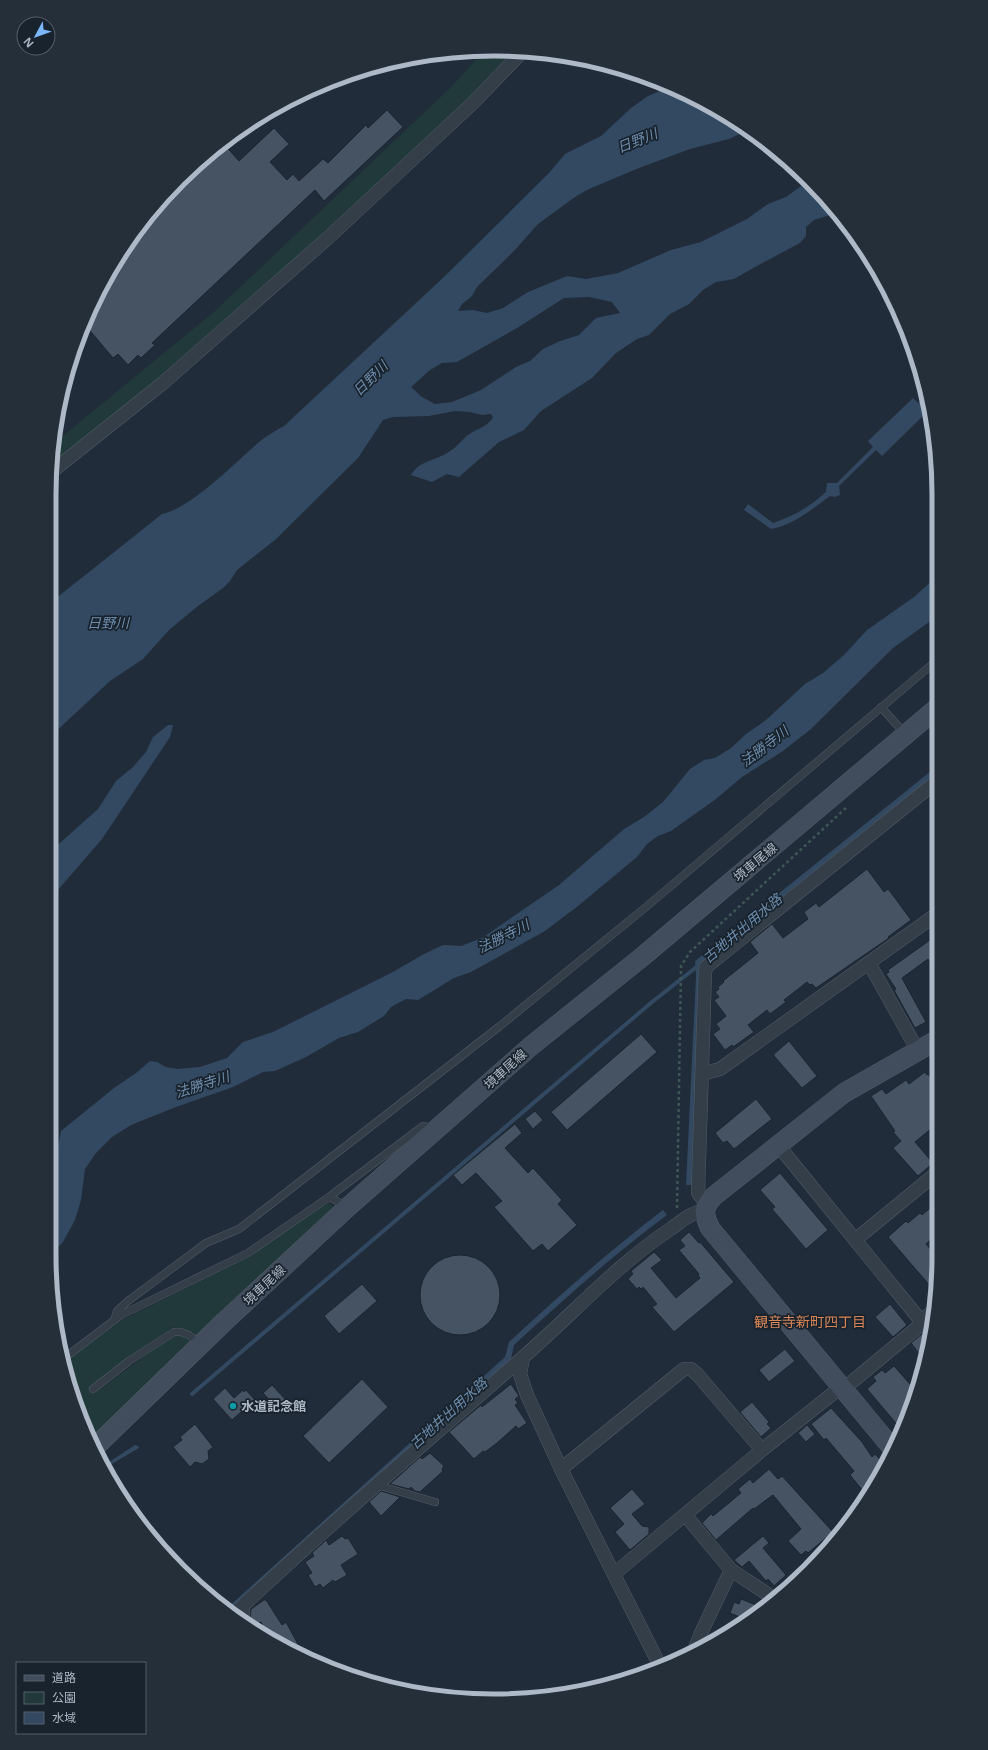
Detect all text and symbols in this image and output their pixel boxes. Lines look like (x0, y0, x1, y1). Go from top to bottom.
north arrow (16, 16, 56, 56)
text: N (19, 35, 37, 51)
water label: 日野川 (614, 123, 662, 157)
water label: 日野川 (348, 355, 393, 400)
water label: 日野川 (87, 613, 131, 632)
water label: 法勝寺川 (736, 720, 793, 771)
street label: 境車尾線 (729, 838, 781, 886)
water label: 古地井出用水路 (698, 889, 786, 967)
water label: 法勝寺川 (474, 914, 534, 957)
street label: 境車尾線 (480, 1045, 530, 1093)
water label: 法勝寺川 (172, 1066, 233, 1102)
street label: 境車尾線 (239, 1261, 289, 1309)
district label: 観音寺新町四丁目 (754, 1312, 866, 1331)
water label: 古地井出用水路 (405, 1372, 492, 1453)
place label: 水道記念館 (241, 1397, 306, 1415)
marker: 水道記念館 (228, 1401, 238, 1411)
legend (16, 1662, 146, 1734)
text: 道路 (52, 1669, 76, 1686)
text: 公園 (52, 1689, 76, 1706)
text: 水域 (52, 1709, 76, 1726)

